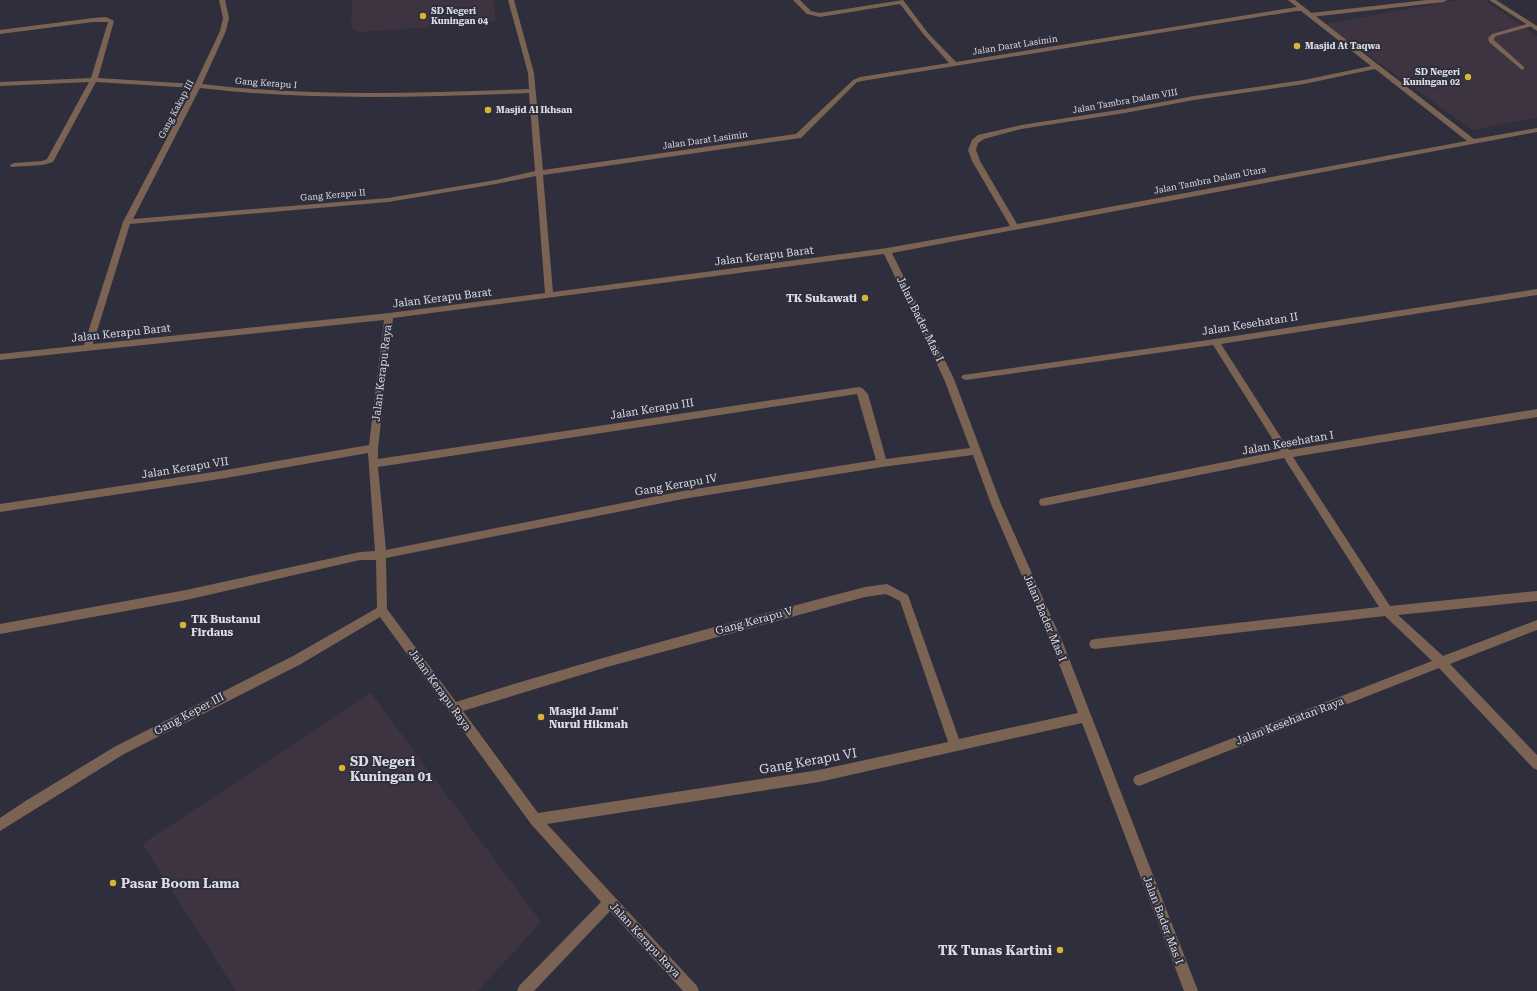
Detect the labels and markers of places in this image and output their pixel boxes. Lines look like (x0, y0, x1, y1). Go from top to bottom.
place label: SD Negeri Kuningan 04 (431, 6, 488, 26)
marker: SD Negeri Kuningan 04 (418, 11, 428, 21)
marker: Masjid At Taqwa (1292, 41, 1302, 51)
place label: Masjid At Taqwa (1305, 41, 1381, 51)
place label: SD Negeri Kuningan 02 (1403, 67, 1460, 87)
marker: SD Negeri Kuningan 02 (1463, 72, 1473, 82)
marker: Masjid Al Ikhsan (483, 105, 493, 115)
place label: Masjid Al Ikhsan (496, 105, 572, 115)
place label: TK Sukawati (786, 292, 857, 305)
marker: TK Sukawati (860, 293, 870, 303)
place label: TK Bustanul Firdaus (191, 613, 261, 639)
marker: TK Bustanul Firdaus (178, 620, 188, 630)
place label: Masjid Jami' Nurul Hikmah (549, 705, 629, 731)
marker: Masjid Jami' Nurul Hikmah (536, 712, 546, 722)
place label: SD Negeri Kuningan 01 (350, 754, 432, 784)
marker: SD Negeri Kuningan 01 (337, 763, 347, 773)
place label: Pasar Boom Lama (121, 876, 240, 891)
marker: Pasar Boom Lama (108, 878, 118, 888)
place label: TK Tunas Kartini (938, 943, 1053, 958)
marker: TK Tunas Kartini (1055, 945, 1065, 955)

